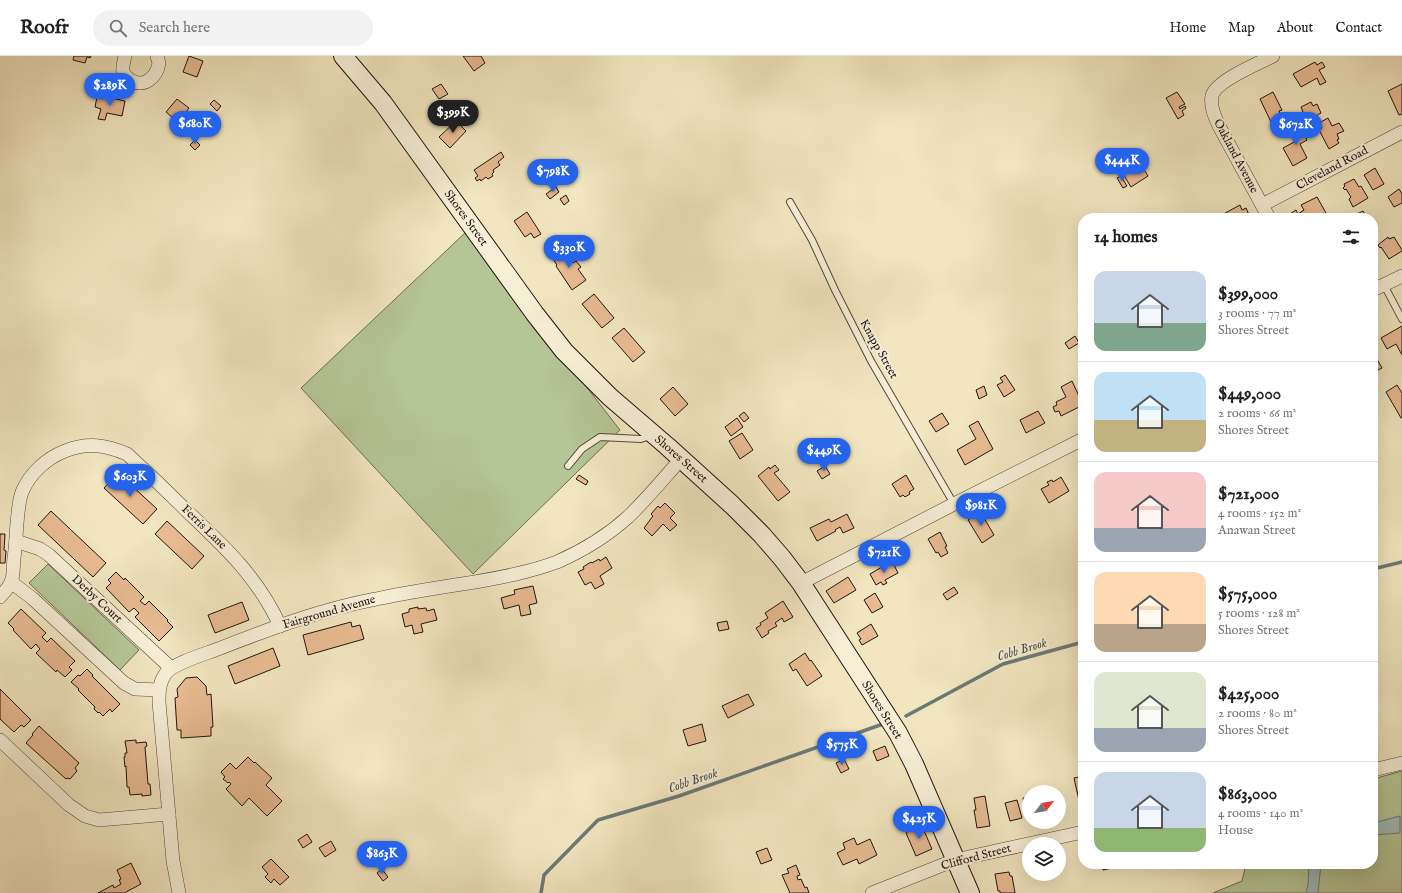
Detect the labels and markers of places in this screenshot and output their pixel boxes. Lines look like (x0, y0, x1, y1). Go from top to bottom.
pin: $289K (82, 73, 138, 107)
pin: $399K (425, 100, 481, 134)
pin: $680K (167, 111, 223, 145)
pin: $672K (1268, 112, 1324, 146)
pin: $444K (1094, 148, 1150, 182)
pin: $798K (525, 159, 581, 193)
pin: $330K (541, 235, 597, 269)
pin: $449K (796, 438, 852, 472)
pin: $603K (102, 464, 158, 498)
pin: $981K (953, 493, 1009, 527)
pin: $721K (856, 540, 912, 574)
pin: $575K (814, 732, 870, 766)
pin: $425K (891, 806, 947, 840)
pin: $863K (354, 841, 410, 875)

